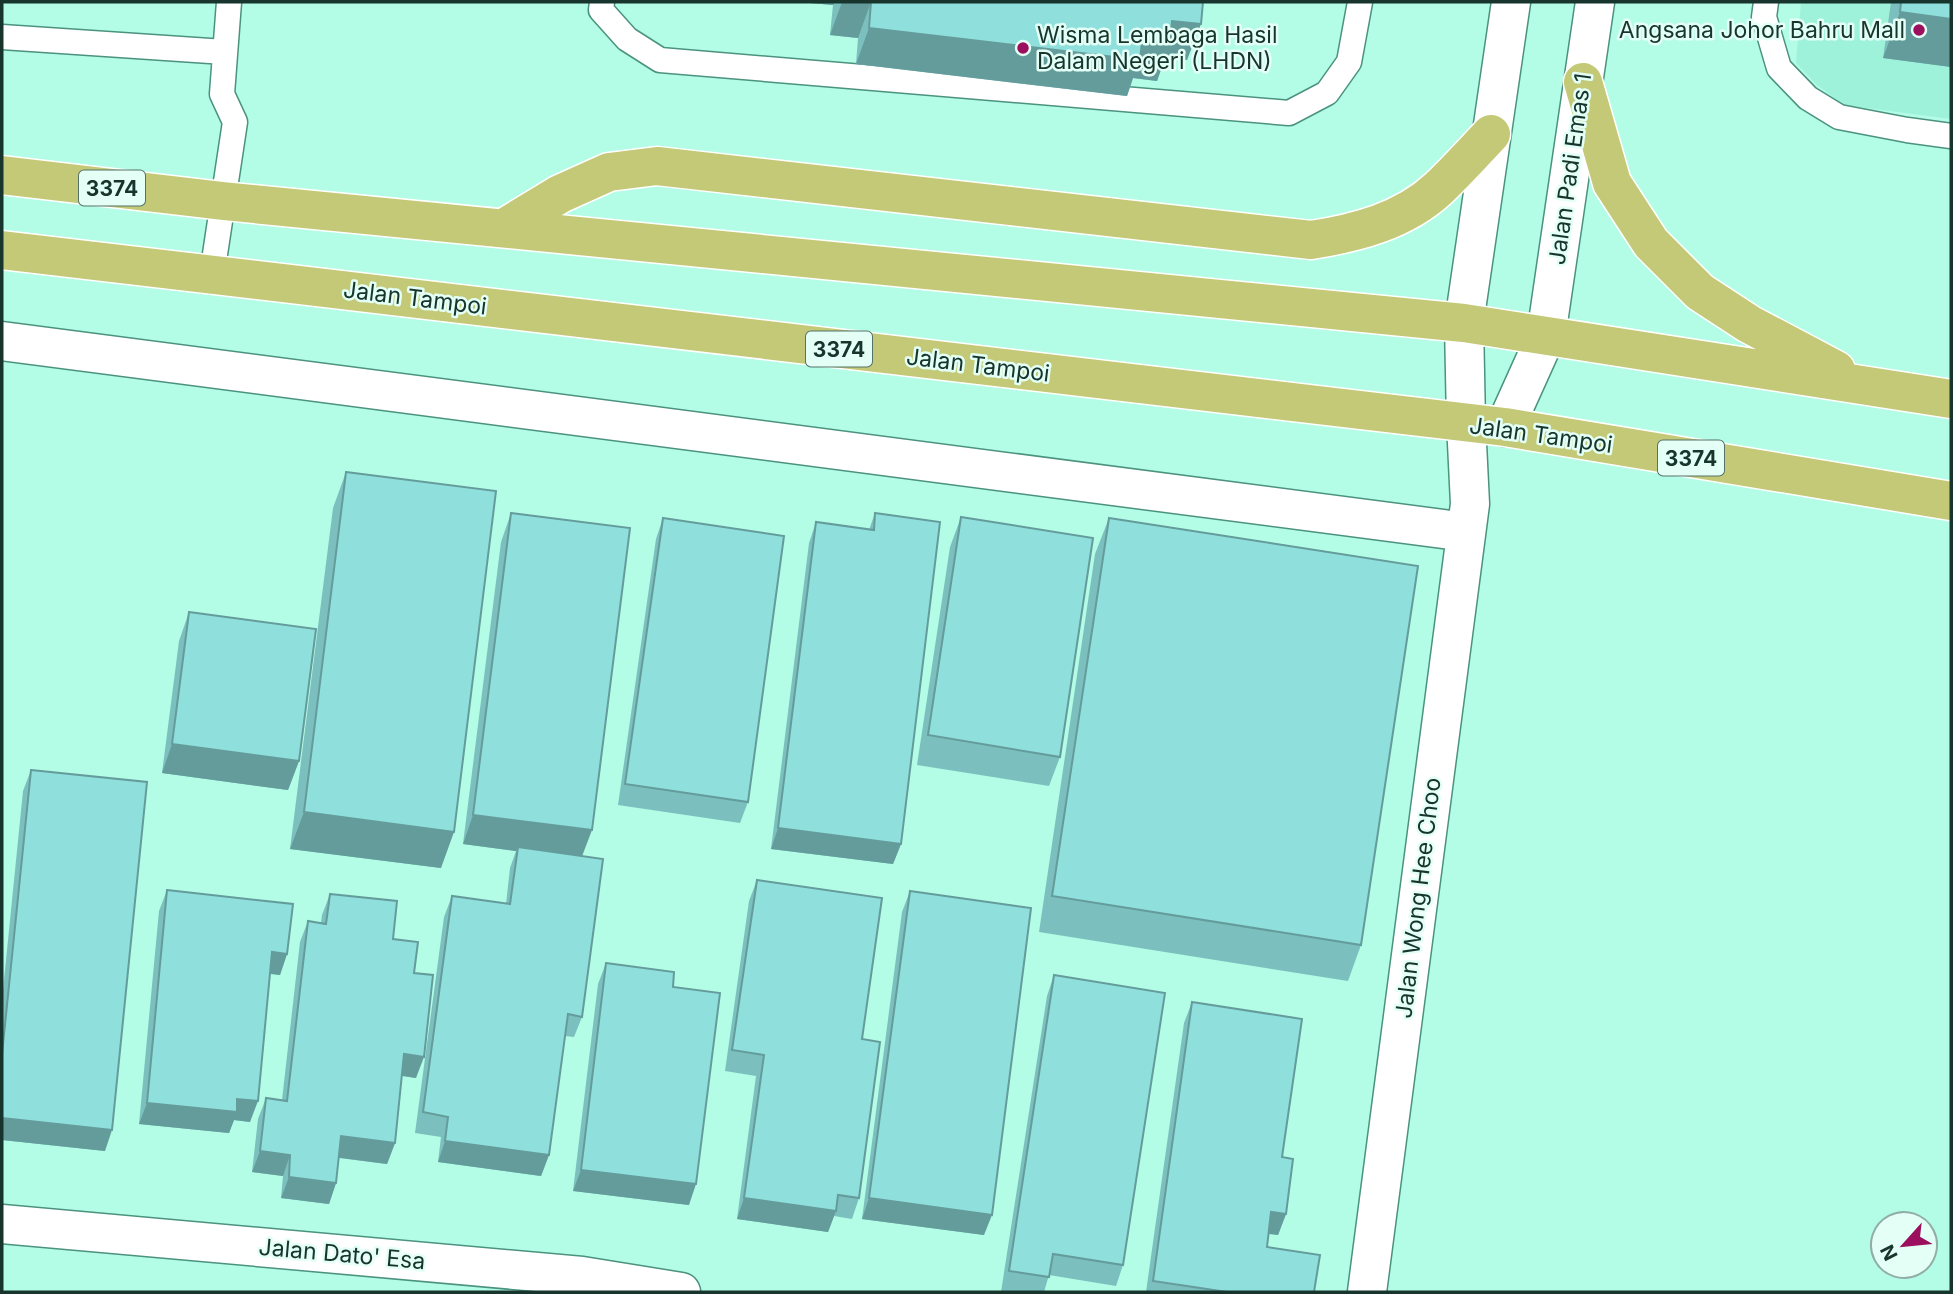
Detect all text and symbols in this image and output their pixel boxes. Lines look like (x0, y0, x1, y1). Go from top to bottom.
place label: Angsana Johor Bahru Mall (1619, 16, 1905, 44)
place label: Wisma Lembaga Hasil Dalam Negeri (LHDN) (1037, 21, 1277, 75)
marker: Angsana Johor Bahru Mall (1911, 22, 1927, 38)
marker: Wisma Lembaga Hasil Dalam Negeri (LHDN) (1015, 40, 1031, 56)
street label: Jalan Padi Emas 1 (1543, 71, 1597, 267)
road number: 3374 (79, 170, 145, 206)
street label: Jalan Tampoi (342, 275, 488, 321)
road number: 3374 (806, 332, 872, 366)
street label: Jalan Tampoi (905, 342, 1051, 388)
street label: Jalan Tampoi (1468, 411, 1614, 459)
road number: 3374 (1658, 440, 1724, 476)
street label: Jalan Wong Hee Choo (1389, 776, 1447, 1020)
north arrow (1869, 1210, 1939, 1280)
street label: Jalan Dato' Esa (258, 1233, 426, 1275)
text: N (1876, 1241, 1903, 1264)

